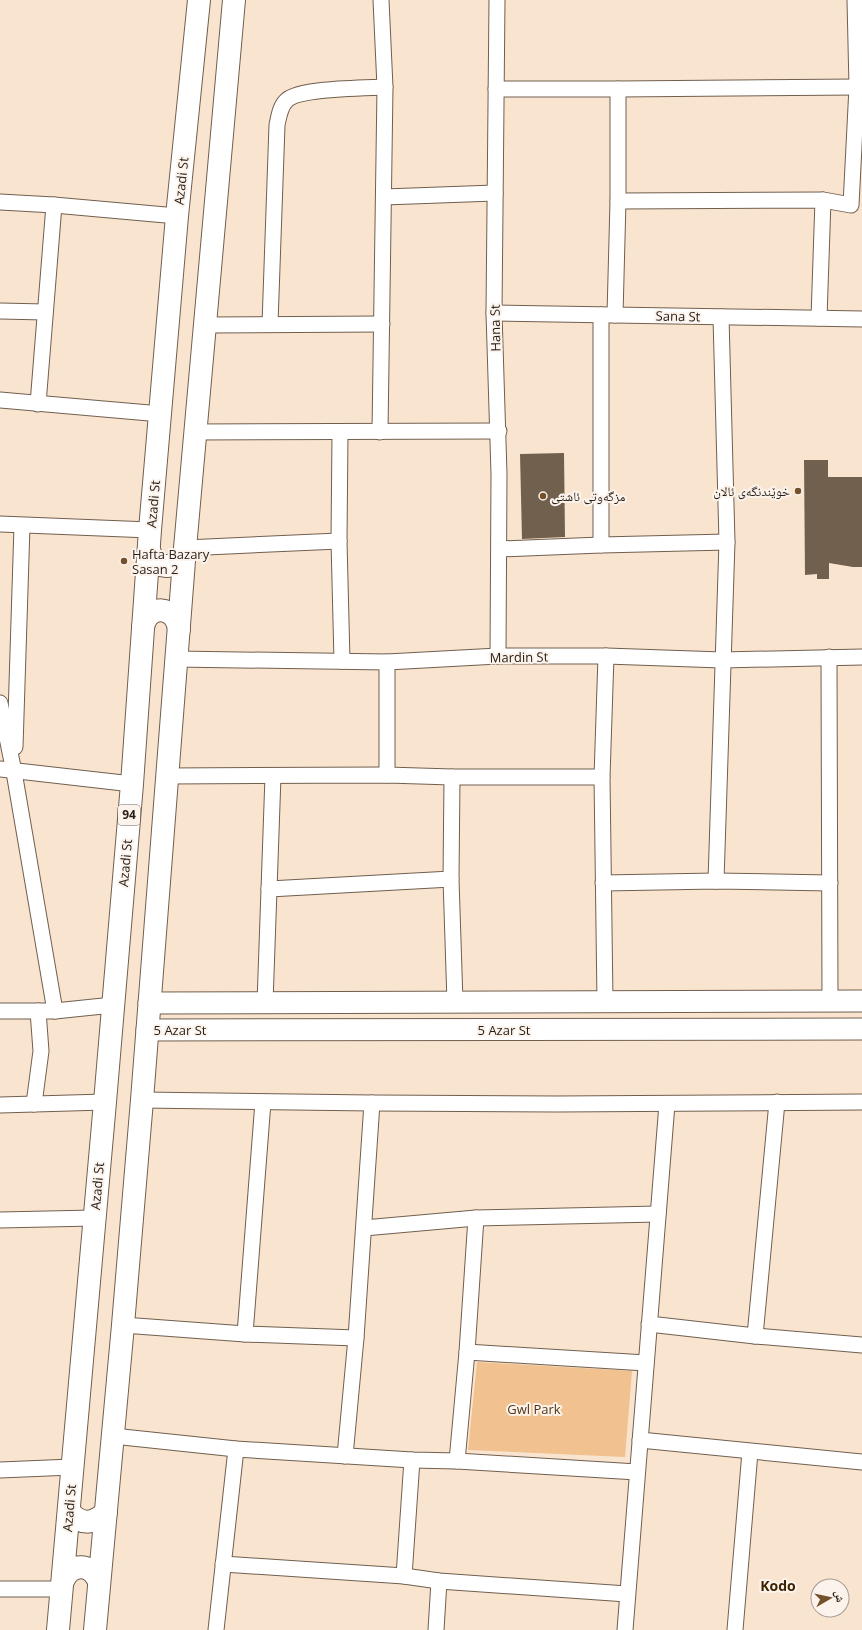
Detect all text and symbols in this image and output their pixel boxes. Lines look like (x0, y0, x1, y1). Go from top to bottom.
street label: Azadi St (170, 156, 192, 206)
street label: Hana St (486, 304, 504, 352)
street label: Sana St (656, 307, 701, 325)
street label: Azadi St (142, 479, 164, 529)
place label: خوێندنگەی ئالان (713, 482, 790, 500)
marker: خوێندنگەی ئالان (793, 486, 803, 496)
place label: مزگەوتی ئاشتی (551, 487, 625, 505)
marker: مزگەوتی ئاشتی (538, 491, 548, 501)
place label: Hafta Bazary Sasan 2 (132, 545, 210, 578)
marker: Hafta Bazary Sasan 2 (119, 556, 129, 566)
street label: Mardin St (490, 647, 549, 667)
road number: 94 (118, 805, 140, 825)
street label: Azadi St (114, 838, 136, 888)
street label: 5 Azar St (154, 1021, 207, 1039)
street label: 5 Azar St (478, 1021, 531, 1039)
street label: Azadi St (86, 1161, 108, 1211)
park label: Gwl Park (507, 1400, 561, 1418)
street label: Azadi St (58, 1483, 80, 1533)
district label: Kodo (760, 1576, 796, 1595)
north arrow (810, 1578, 850, 1618)
text: ش (831, 1589, 849, 1604)

